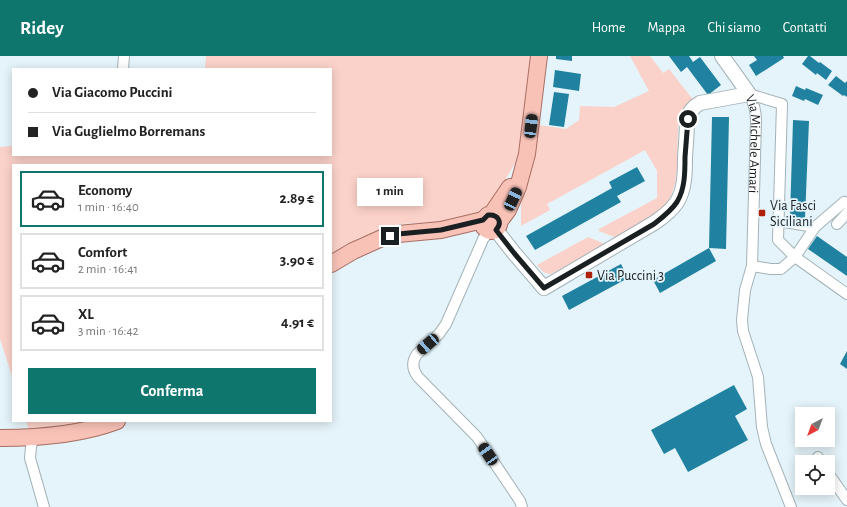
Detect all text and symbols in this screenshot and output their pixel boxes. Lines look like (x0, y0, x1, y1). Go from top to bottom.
text: Ridey (20, 19, 64, 38)
text: Home (592, 21, 625, 35)
text: Mappa (647, 21, 686, 35)
text: Chi siamo (708, 21, 761, 35)
text: Contatti (783, 21, 827, 35)
text: Via Giacomo Puccini (52, 85, 173, 100)
street label: Via Michele Amari (743, 93, 762, 194)
route start (679, 110, 697, 128)
car (524, 113, 538, 139)
text: Via Guglielmo Borremans (52, 124, 205, 139)
callout: 1 min (357, 178, 423, 206)
icon: car (30, 181, 66, 217)
text: Economy (78, 183, 132, 198)
text: 1 min (376, 185, 404, 198)
car (502, 186, 524, 212)
text: 2.89 € (280, 191, 314, 206)
place label: Via Fasci Siciliani (770, 199, 816, 229)
text: 1 min · 16:40 (78, 201, 139, 214)
marker: Via Fasci Siciliani (757, 208, 767, 218)
route end (381, 227, 399, 245)
icon: car (30, 243, 66, 279)
text: Comfort (78, 245, 127, 260)
text: 3.90 € (280, 253, 314, 268)
text: 2 min · 16:41 (78, 263, 138, 276)
place label: Via Puccini 3 (597, 269, 664, 283)
marker: Via Puccini 3 (584, 270, 594, 280)
icon: car (30, 305, 66, 341)
text: XL (78, 307, 94, 322)
text: 4.91 € (281, 315, 314, 330)
text: 3 min · 16:42 (78, 325, 139, 338)
car (415, 332, 441, 356)
button: Conferma (28, 368, 316, 414)
north arrow (795, 407, 835, 447)
map controls (795, 407, 835, 495)
car (476, 441, 500, 467)
button: locate (795, 455, 835, 495)

